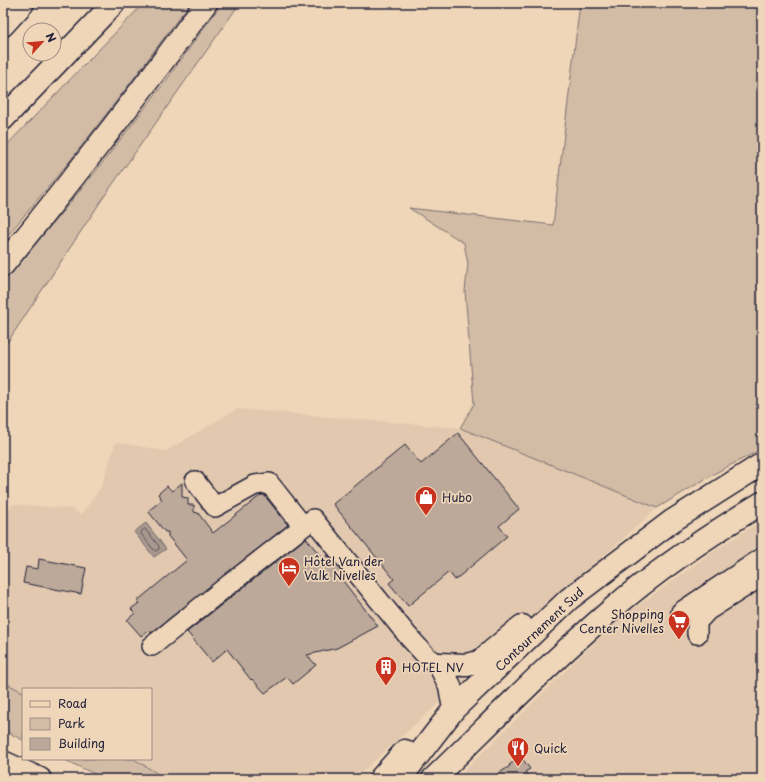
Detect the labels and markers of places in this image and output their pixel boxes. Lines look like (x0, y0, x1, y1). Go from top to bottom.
shop icon: Hubo (413, 484, 439, 517)
place label: Hubo (442, 488, 472, 506)
place label: Hôtel Van der Valk Nivelles (304, 552, 383, 584)
hotel icon: Hôtel Van der Valk Nivelles (276, 555, 302, 588)
place label: Shopping Center Nivelles (579, 605, 665, 637)
supermarket icon: Shopping Center Nivelles (666, 608, 692, 641)
building icon: HOTEL NV (373, 654, 399, 687)
place label: HOTEL NV (402, 658, 464, 676)
restaurant icon: Quick (505, 735, 531, 768)
place label: Quick (534, 739, 567, 757)

